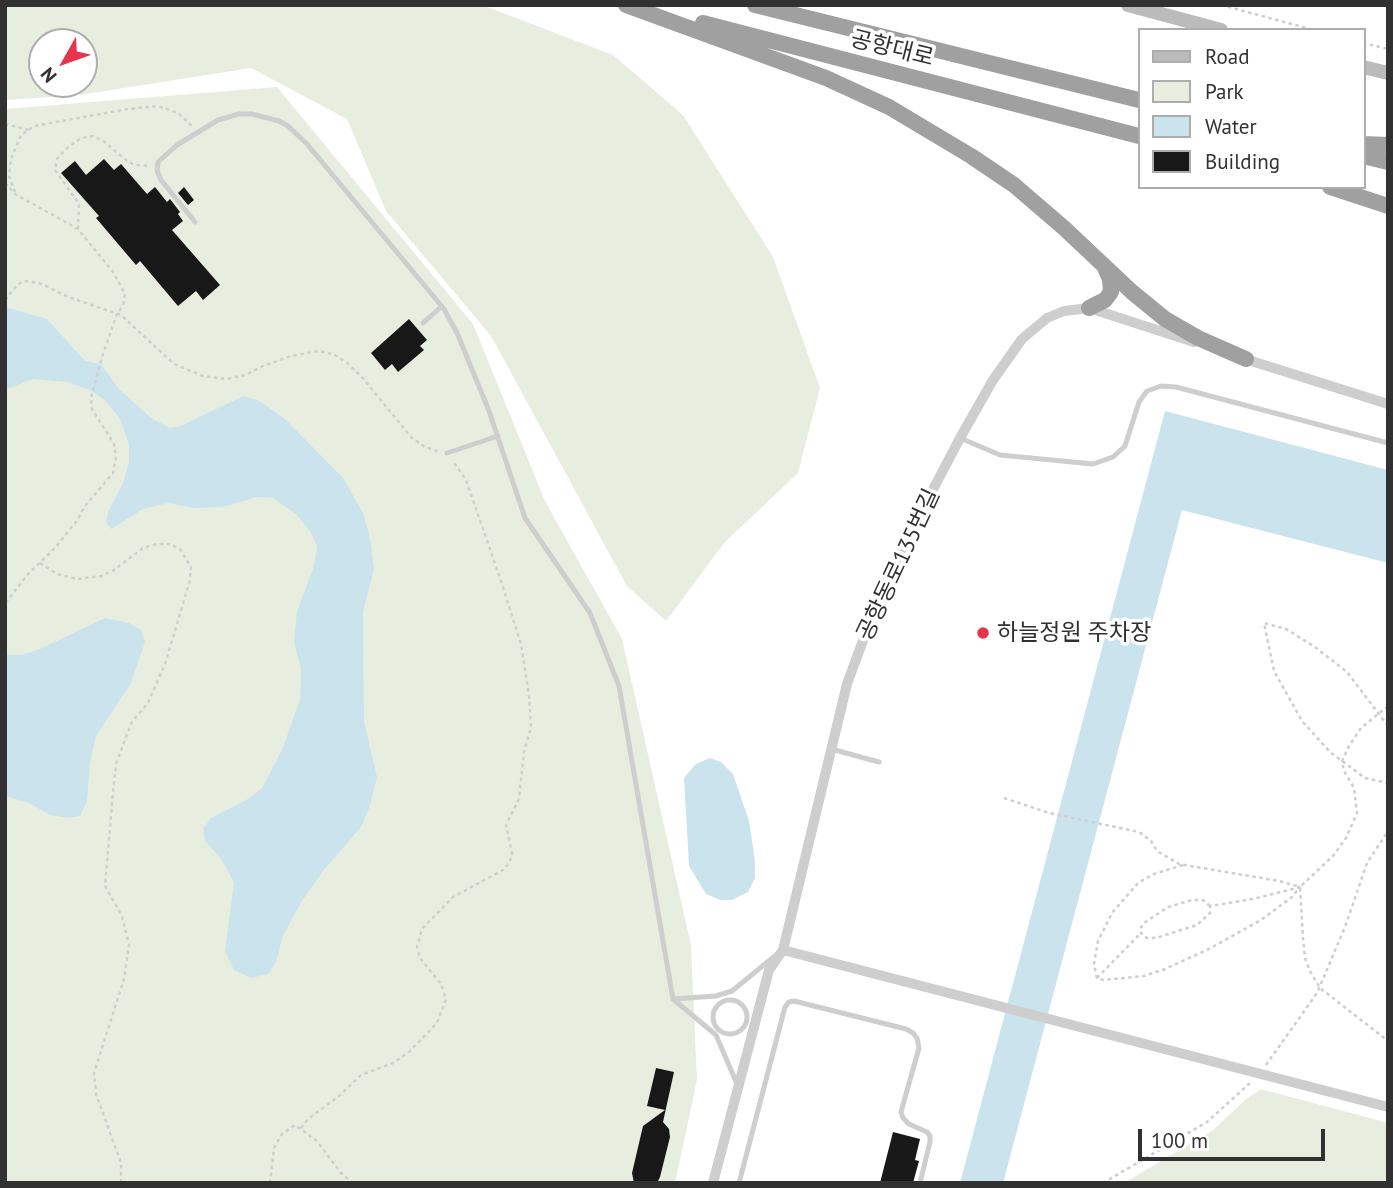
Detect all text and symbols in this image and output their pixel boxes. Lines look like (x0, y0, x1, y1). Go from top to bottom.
street label: 공항대로 (848, 25, 936, 73)
north arrow (28, 28, 98, 98)
legend (1138, 28, 1365, 189)
text: Road (1205, 43, 1249, 70)
text: N (35, 63, 62, 88)
text: Park (1205, 78, 1244, 105)
text: Water (1205, 113, 1257, 140)
text: Building (1205, 148, 1280, 175)
street label: 공항동로135번길 (852, 485, 946, 645)
place label: 하늘정원 주차장 (997, 619, 1151, 647)
marker: 하늘정원 주차장 (975, 625, 991, 641)
scale bar (1141, 1114, 1328, 1158)
text: 100 m (1151, 1127, 1208, 1154)

